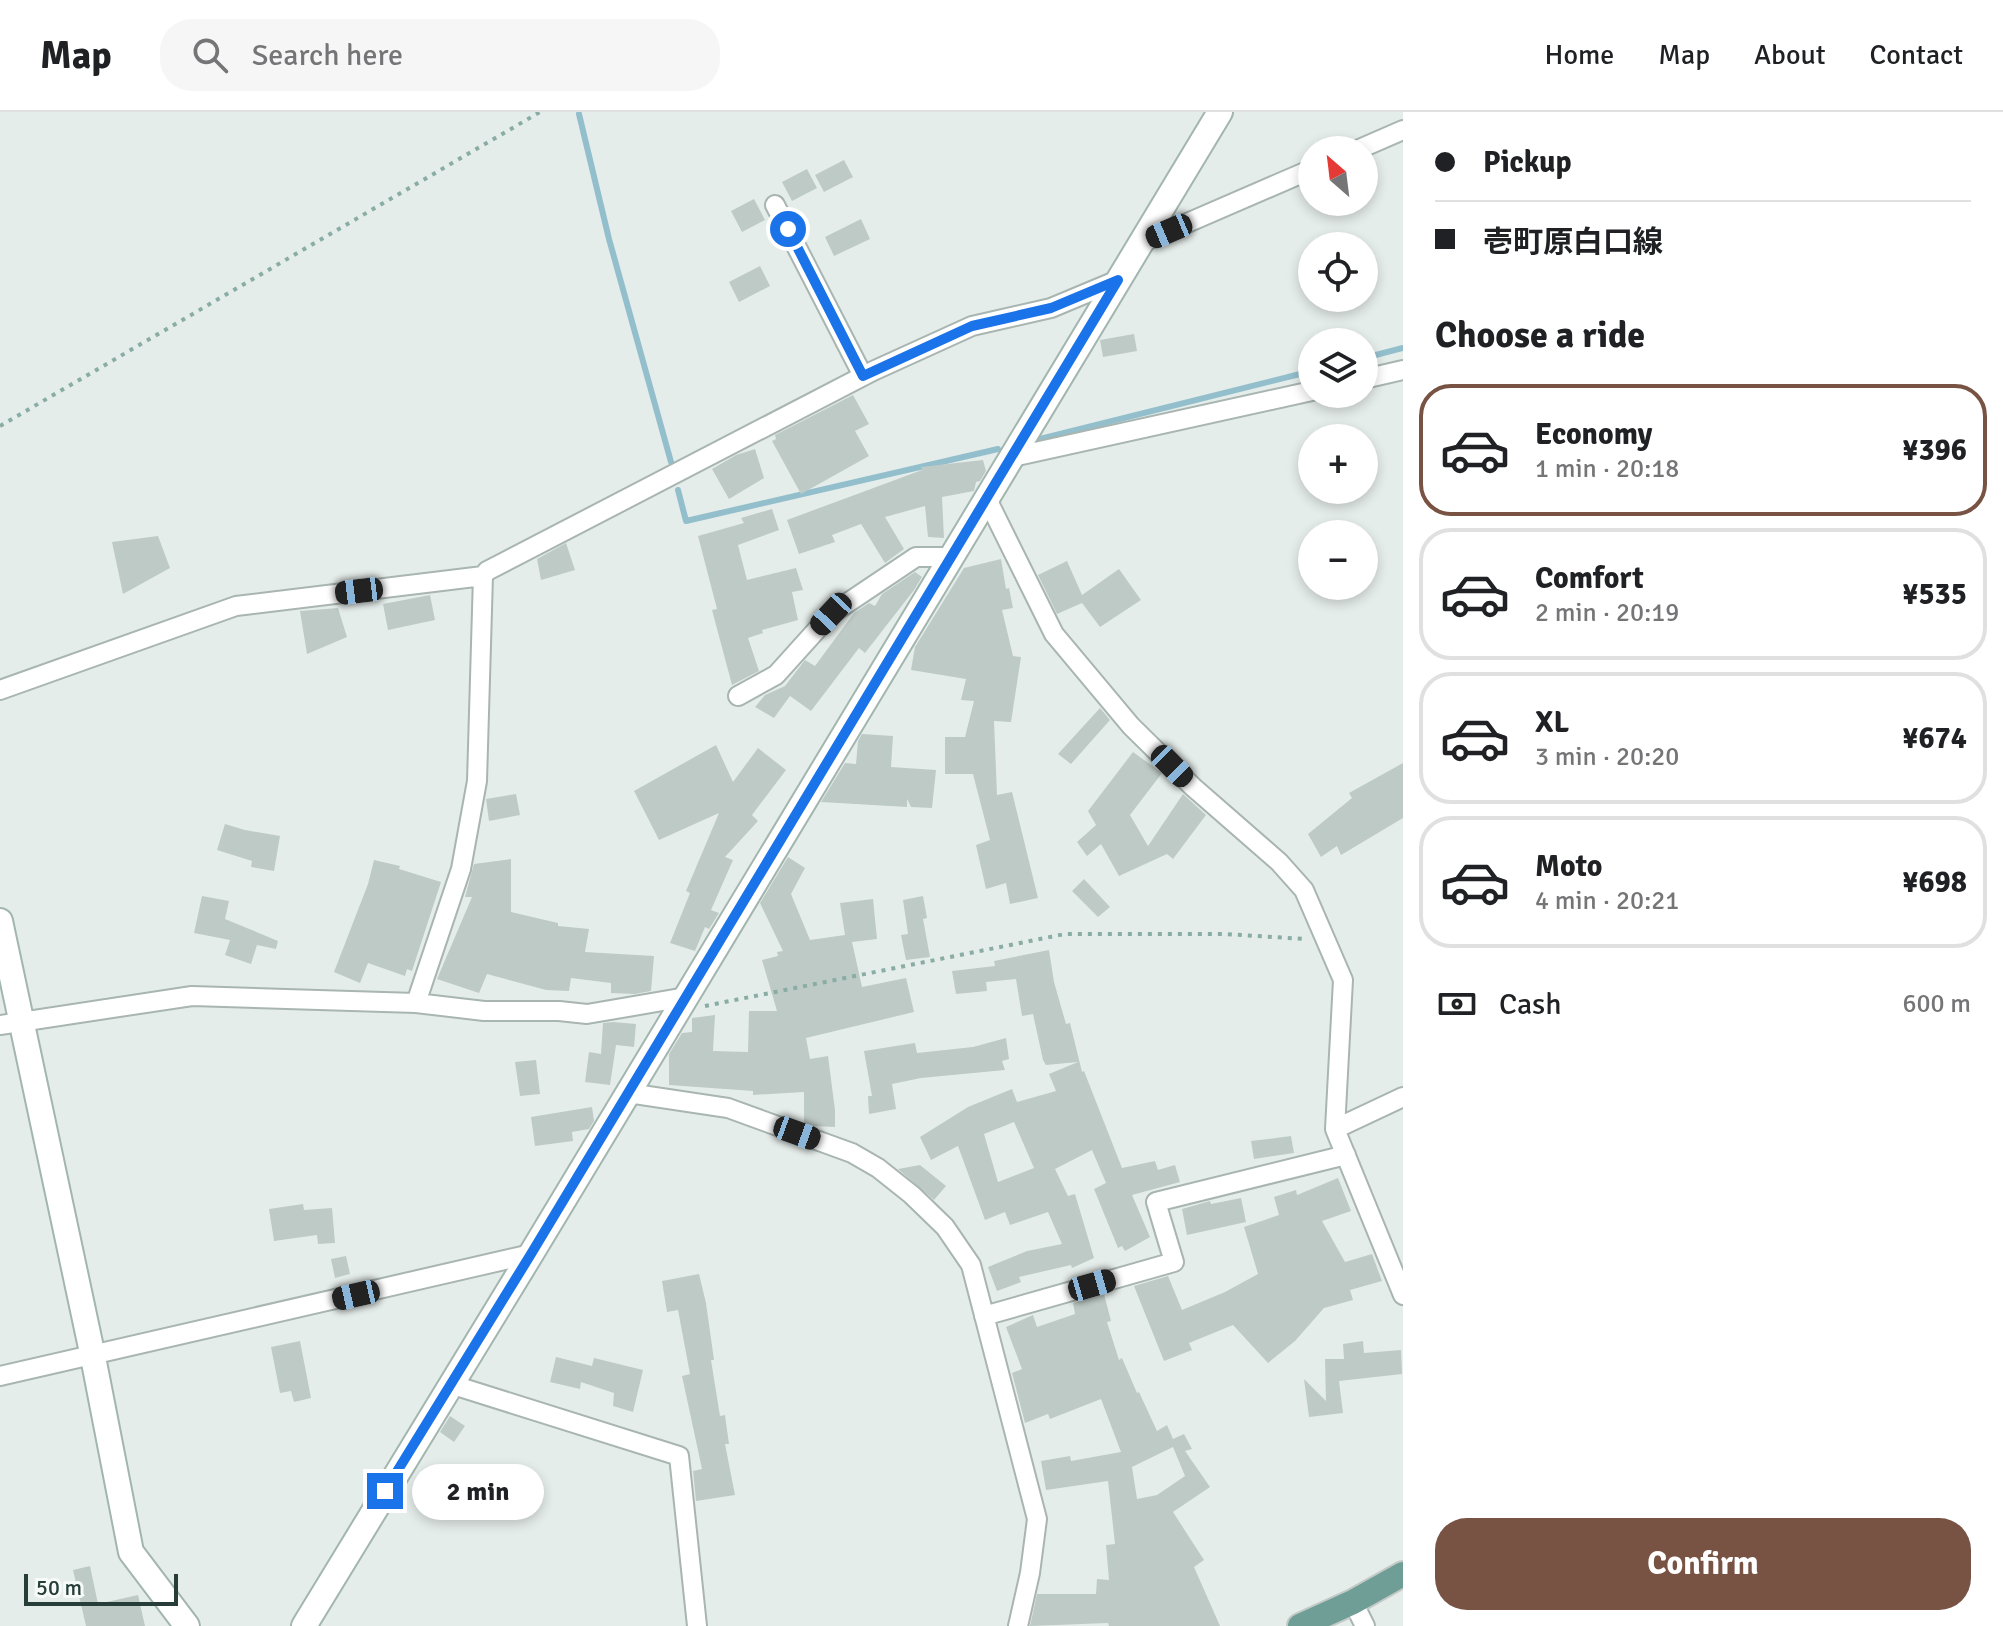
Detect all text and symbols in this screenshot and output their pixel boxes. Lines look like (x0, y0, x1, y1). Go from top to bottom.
search box (160, 19, 720, 91)
text: Map (40, 32, 112, 79)
icon: search (188, 33, 232, 77)
text: Search here (252, 37, 403, 74)
text: Home (1545, 38, 1614, 72)
text: Map (1658, 38, 1710, 72)
text: About (1754, 38, 1826, 72)
text: Contact (1870, 38, 1963, 72)
north arrow (1298, 136, 1378, 216)
map controls (1298, 136, 1378, 600)
text: Pickup (1483, 144, 1572, 181)
route start (770, 211, 806, 247)
car (1142, 211, 1196, 251)
text: 壱町原白口線 (1483, 224, 1663, 261)
button: locate (1298, 232, 1378, 312)
text: Choose a ride (1435, 313, 1645, 358)
button: layers (1298, 328, 1378, 408)
icon: car (1439, 414, 1511, 486)
text: Economy (1535, 416, 1652, 453)
button: + (1298, 424, 1378, 504)
text: ¥396 (1902, 432, 1967, 469)
text: 1 min · 20:18 (1535, 453, 1679, 485)
button: − (1298, 520, 1378, 600)
icon: car (1439, 558, 1511, 630)
text: Comfort (1535, 560, 1644, 597)
car (334, 576, 384, 606)
text: ¥535 (1902, 576, 1967, 613)
car (806, 588, 856, 640)
text: 2 min · 20:19 (1535, 597, 1679, 629)
icon: car (1439, 702, 1511, 774)
text: XL (1535, 704, 1569, 741)
text: ¥674 (1902, 720, 1967, 757)
car (1147, 741, 1197, 791)
text: 3 min · 20:20 (1535, 741, 1679, 773)
icon: car (1439, 846, 1511, 918)
text: Moto (1535, 848, 1602, 885)
text: ¥698 (1902, 864, 1967, 901)
text: 4 min · 20:21 (1535, 885, 1679, 917)
icon: cash (1435, 982, 1479, 1026)
text: Cash (1499, 986, 1562, 1023)
text: 600 m (1902, 988, 1971, 1020)
car (770, 1114, 824, 1152)
car (1066, 1267, 1118, 1303)
car (330, 1278, 382, 1312)
callout: 2 min (413, 1463, 545, 1519)
route end (367, 1473, 403, 1509)
text: 2 min (447, 1476, 509, 1508)
button: Confirm (1435, 1518, 1971, 1610)
scale bar (24, 1570, 178, 1606)
text: 50 m (36, 1574, 82, 1601)

